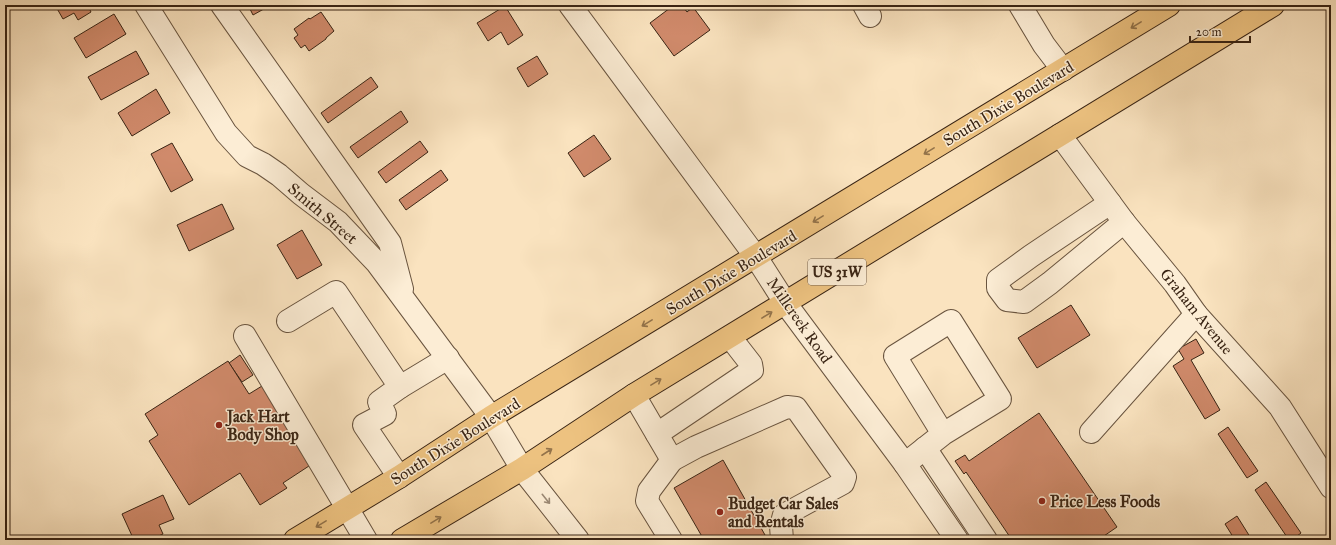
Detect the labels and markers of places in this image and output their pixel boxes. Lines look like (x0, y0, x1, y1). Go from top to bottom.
place label: Jack Hart Body Shop (225, 407, 299, 445)
marker: Jack Hart Body Shop (214, 420, 224, 430)
place label: Price Less Foods (1050, 492, 1160, 511)
place label: Budget Car Sales and Rentals (728, 494, 838, 531)
marker: Price Less Foods (1037, 496, 1047, 506)
marker: Budget Car Sales and Rentals (715, 507, 725, 517)

